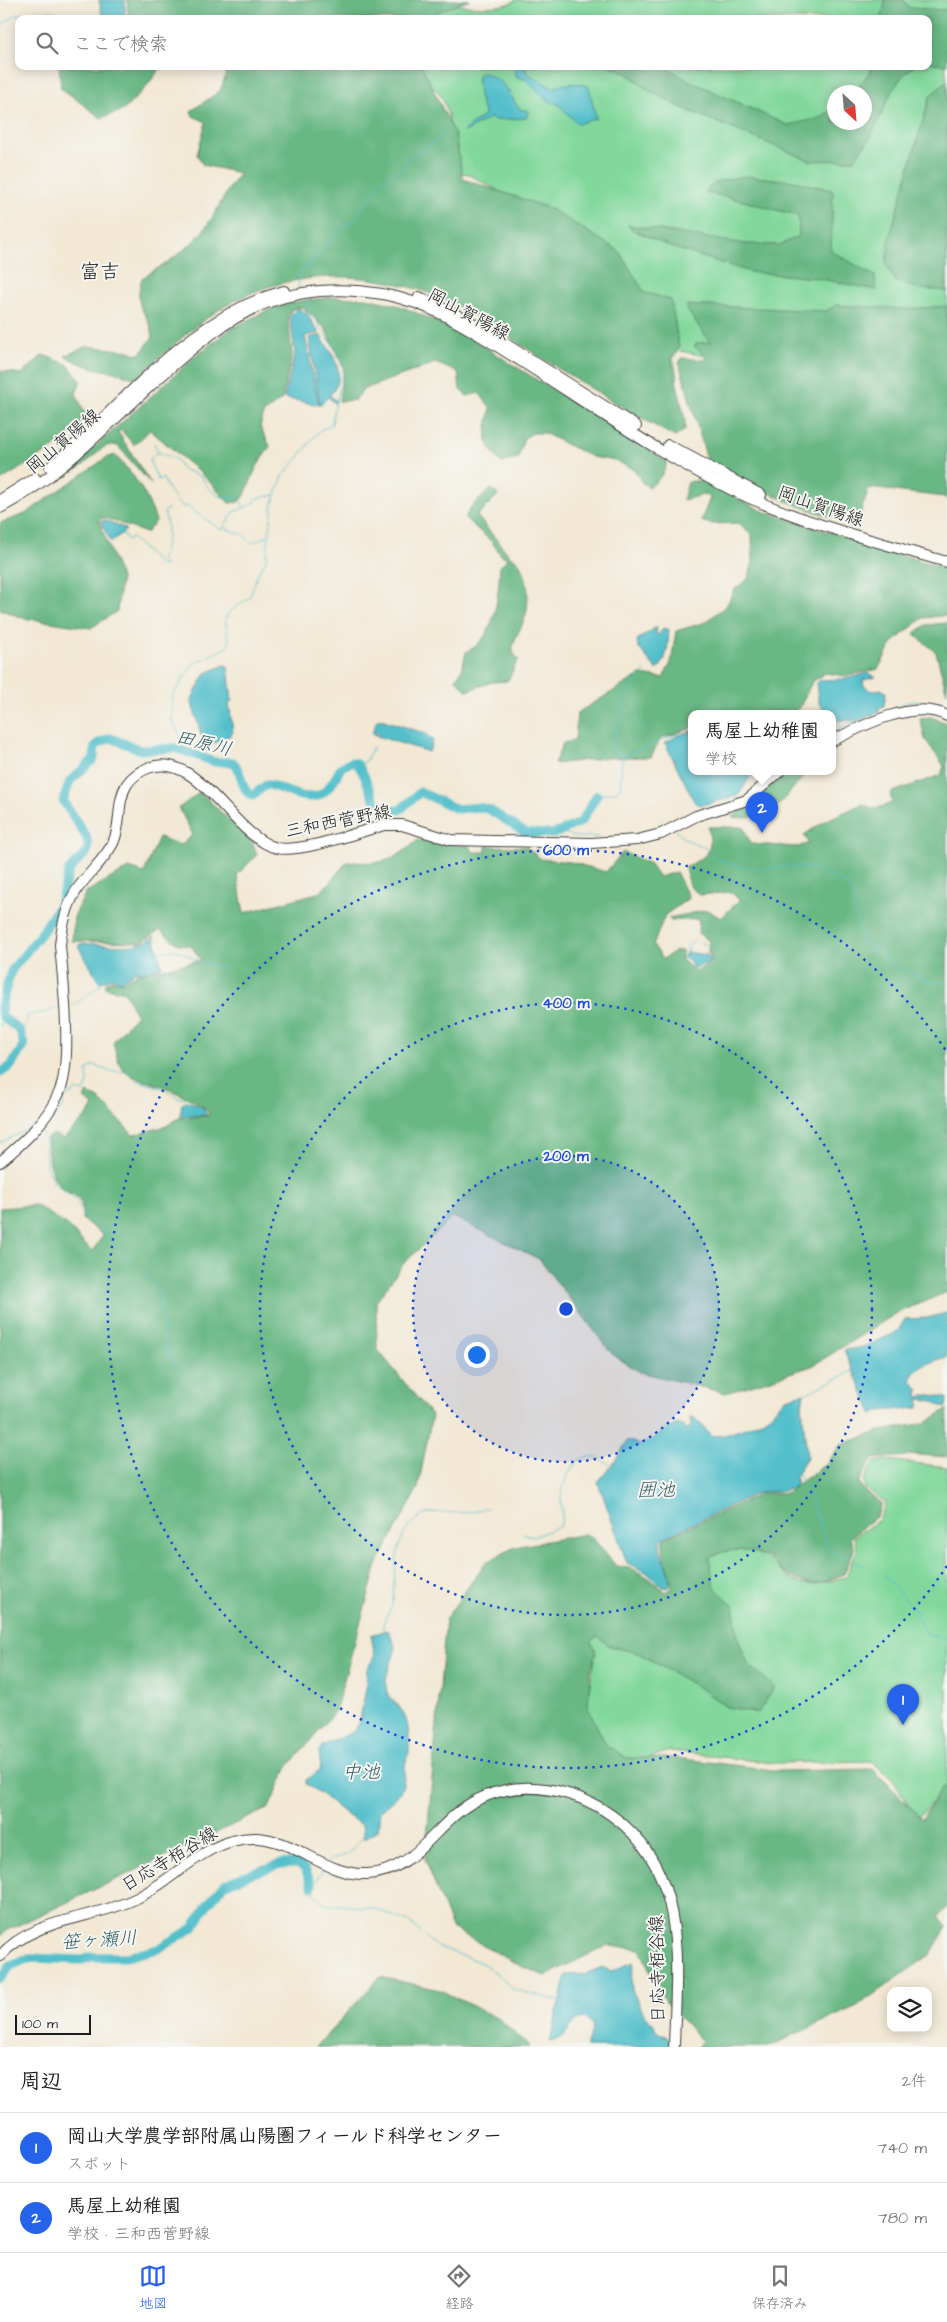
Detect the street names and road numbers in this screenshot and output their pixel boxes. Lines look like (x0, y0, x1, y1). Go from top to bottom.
street label: 岡山賀陽線 (423, 282, 514, 347)
street label: 岡山賀陽線 (21, 403, 106, 480)
street label: 岡山賀陽線 (774, 480, 867, 533)
street label: 三和西菅野線 (283, 799, 393, 844)
street label: 日応寺栢谷線 (117, 1821, 222, 1898)
street label: 日応寺栢谷線 (644, 1915, 671, 2023)

